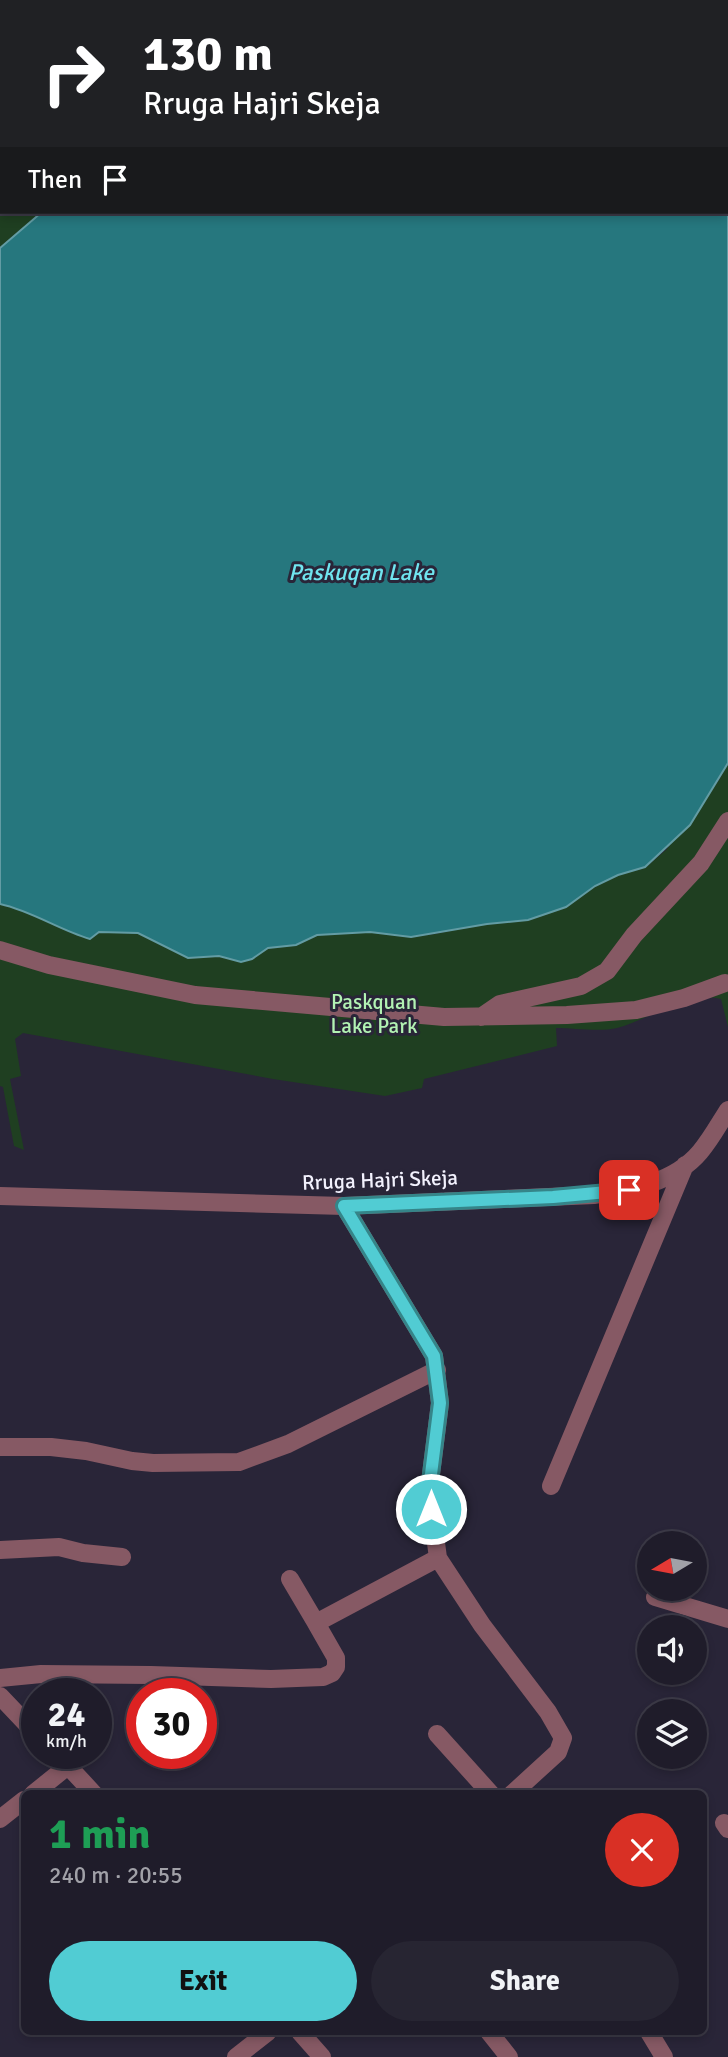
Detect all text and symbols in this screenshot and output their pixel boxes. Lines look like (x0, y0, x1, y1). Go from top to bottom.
text: 130 m (143, 24, 273, 84)
icon: right (28, 28, 119, 119)
text: Rruga Hajri Skeja (143, 84, 381, 123)
icon: arrive (96, 161, 134, 199)
text: Then (28, 164, 82, 196)
water label: Paskuqan Lake (288, 558, 435, 587)
park label: Paskquan Lake Park (330, 989, 418, 1039)
pin (599, 1160, 659, 1220)
street label: Rruga Hajri Skeja (302, 1164, 458, 1196)
icon: arrive (610, 1171, 648, 1209)
position arrow (394, 1472, 468, 1546)
north arrow (637, 1531, 707, 1601)
map controls (637, 1531, 707, 1769)
button: sound (637, 1615, 707, 1685)
speed limit sign: 30 (126, 1678, 217, 1769)
text: 24 (48, 1693, 85, 1736)
button: layers (637, 1699, 707, 1769)
text: km/h (46, 1730, 87, 1752)
text: 1 min (49, 1809, 150, 1860)
button: close (605, 1813, 679, 1887)
text: 240 m · 20:55 (49, 1861, 183, 1890)
button: Exit (49, 1941, 357, 2021)
button: Share (371, 1941, 679, 2021)

